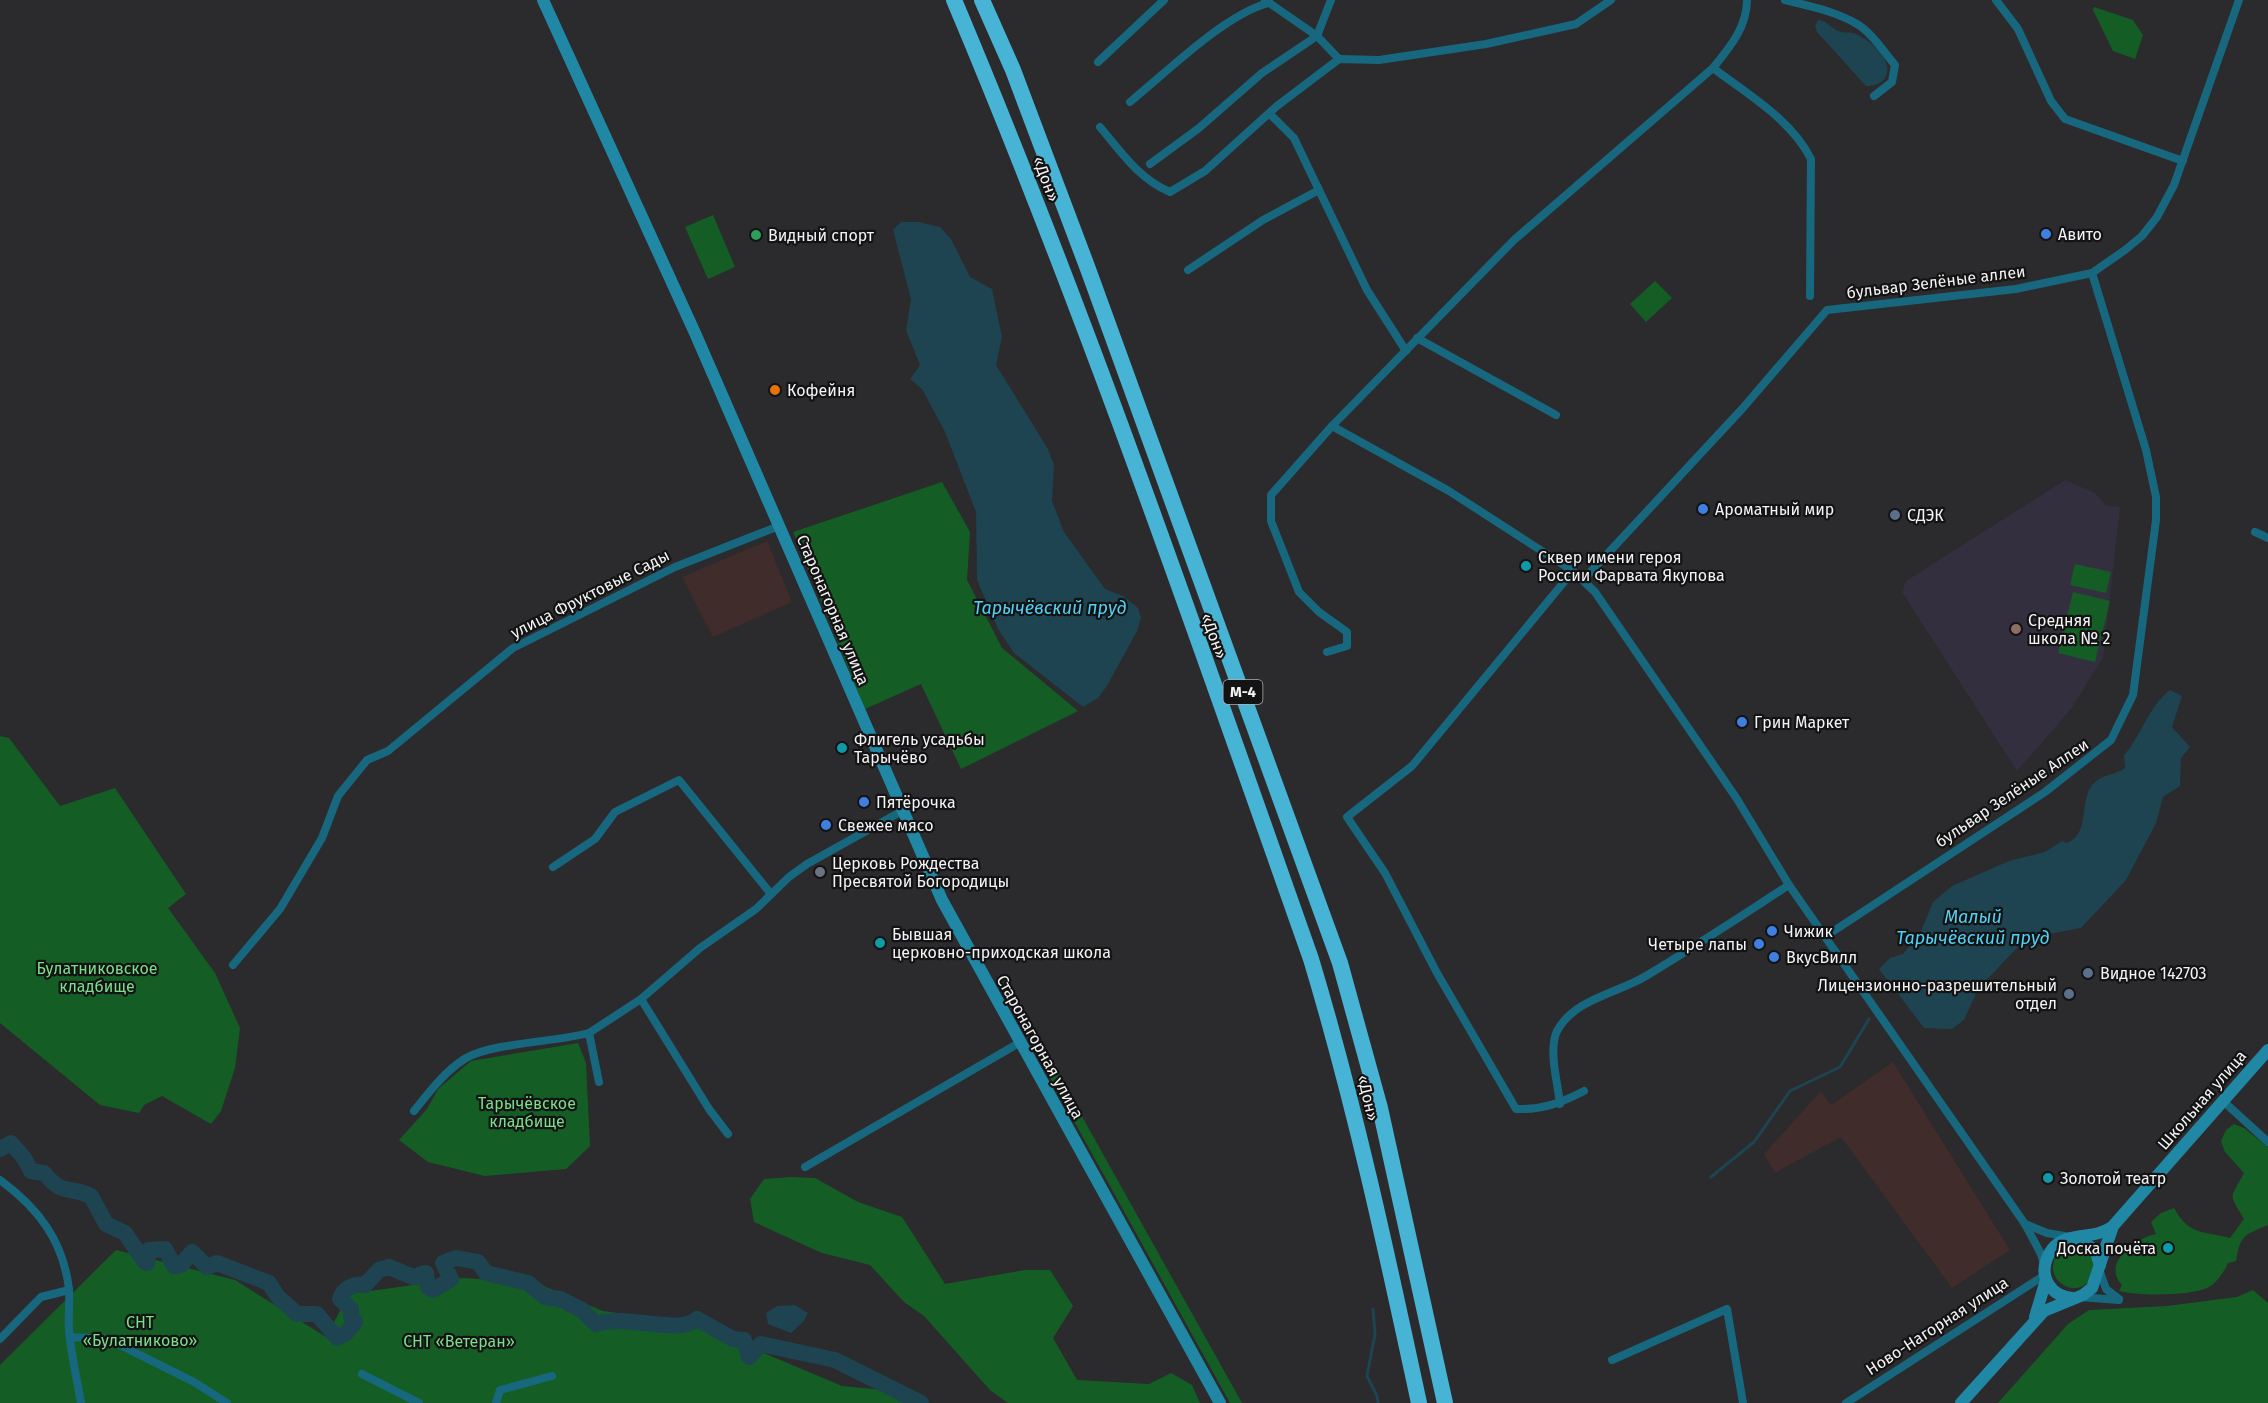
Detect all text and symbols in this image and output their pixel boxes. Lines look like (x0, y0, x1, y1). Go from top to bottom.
street label: «Дон» (1029, 154, 1063, 204)
place label: Авито (2058, 225, 2102, 244)
place label: Видный спорт (768, 226, 875, 245)
marker: Авито (2039, 227, 2053, 241)
marker: Видный спорт (749, 228, 763, 242)
street label: бульвар Зелёные аллеи (1845, 262, 2027, 302)
place label: Кофейня (787, 381, 855, 400)
marker: Кофейня (768, 383, 782, 397)
place label: Ароматный мир (1715, 500, 1834, 519)
marker: Ароматный мир (1696, 502, 1710, 516)
place label: СДЭК (1907, 506, 1944, 525)
marker: СДЭК (1888, 508, 1902, 522)
street label: Старонагорная улица (793, 532, 873, 688)
street label: улица Фруктовые Сады (507, 546, 673, 642)
place label: Сквер имени героя России Фарвата Якупова (1538, 548, 1725, 585)
marker: Сквер имени героя России Фарвата Якупова (1519, 559, 1533, 573)
water label: Тарычёвский пруд (973, 597, 1127, 619)
street label: «Дон» (1197, 611, 1231, 661)
place label: Средняя школа № 2 (2028, 611, 2110, 648)
marker: Средняя школа № 2 (2009, 622, 2023, 636)
road number: М-4 (1224, 680, 1262, 704)
place label: Грин Маркет (1754, 713, 1850, 732)
marker: Грин Маркет (1735, 715, 1749, 729)
place label: Флигель усадьбы Тарычёво (854, 730, 985, 767)
street label: бульвар Зелёные Аллеи (1932, 735, 2092, 851)
marker: Флигель усадьбы Тарычёво (835, 741, 849, 755)
place label: Пятёрочка (876, 793, 956, 812)
marker: Пятёрочка (857, 795, 871, 809)
place label: Свежее мясо (838, 816, 934, 835)
marker: Свежее мясо (819, 818, 833, 832)
place label: Церковь Рождества Пресвятой Богородицы (832, 854, 1009, 891)
marker: Церковь Рождества Пресвятой Богородицы (813, 865, 827, 879)
water label: Малый Тарычёвский пруд (1896, 906, 2050, 949)
place label: Чижик (1784, 922, 1833, 941)
marker: Чижик (1765, 924, 1779, 938)
place label: Бывшая церковно-приходская школа (892, 925, 1111, 962)
place label: Четыре лапы (1648, 935, 1747, 954)
marker: Бывшая церковно-приходская школа (873, 936, 887, 950)
marker: Четыре лапы (1752, 937, 1766, 951)
place label: ВкусВилл (1786, 948, 1857, 967)
marker: ВкусВилл (1767, 950, 1781, 964)
park label: Булатниковское кладбище (36, 959, 158, 996)
place label: Видное 142703 (2100, 964, 2207, 983)
marker: Видное 142703 (2081, 966, 2095, 980)
street label: Старонагорная улица (993, 972, 1087, 1122)
place label: Лицензионно-разрешительный отдел (1817, 976, 2057, 1013)
marker: Лицензионно-разрешительный отдел (2062, 987, 2076, 1001)
street label: Школьная улица (2154, 1046, 2250, 1154)
street label: «Дон» (1353, 1073, 1383, 1123)
park label: Тарычёвское кладбище (478, 1094, 576, 1131)
place label: Золотой театр (2060, 1169, 2166, 1188)
marker: Золотой театр (2041, 1171, 2055, 1185)
place label: Доска почёта (2056, 1239, 2156, 1258)
marker: Доска почёта (2161, 1241, 2175, 1255)
street label: Ново-Нагорная улица (1862, 1273, 2012, 1379)
park label: СНТ «Булатниково» (83, 1313, 197, 1350)
park label: СНТ «Ветеран» (403, 1332, 515, 1351)

